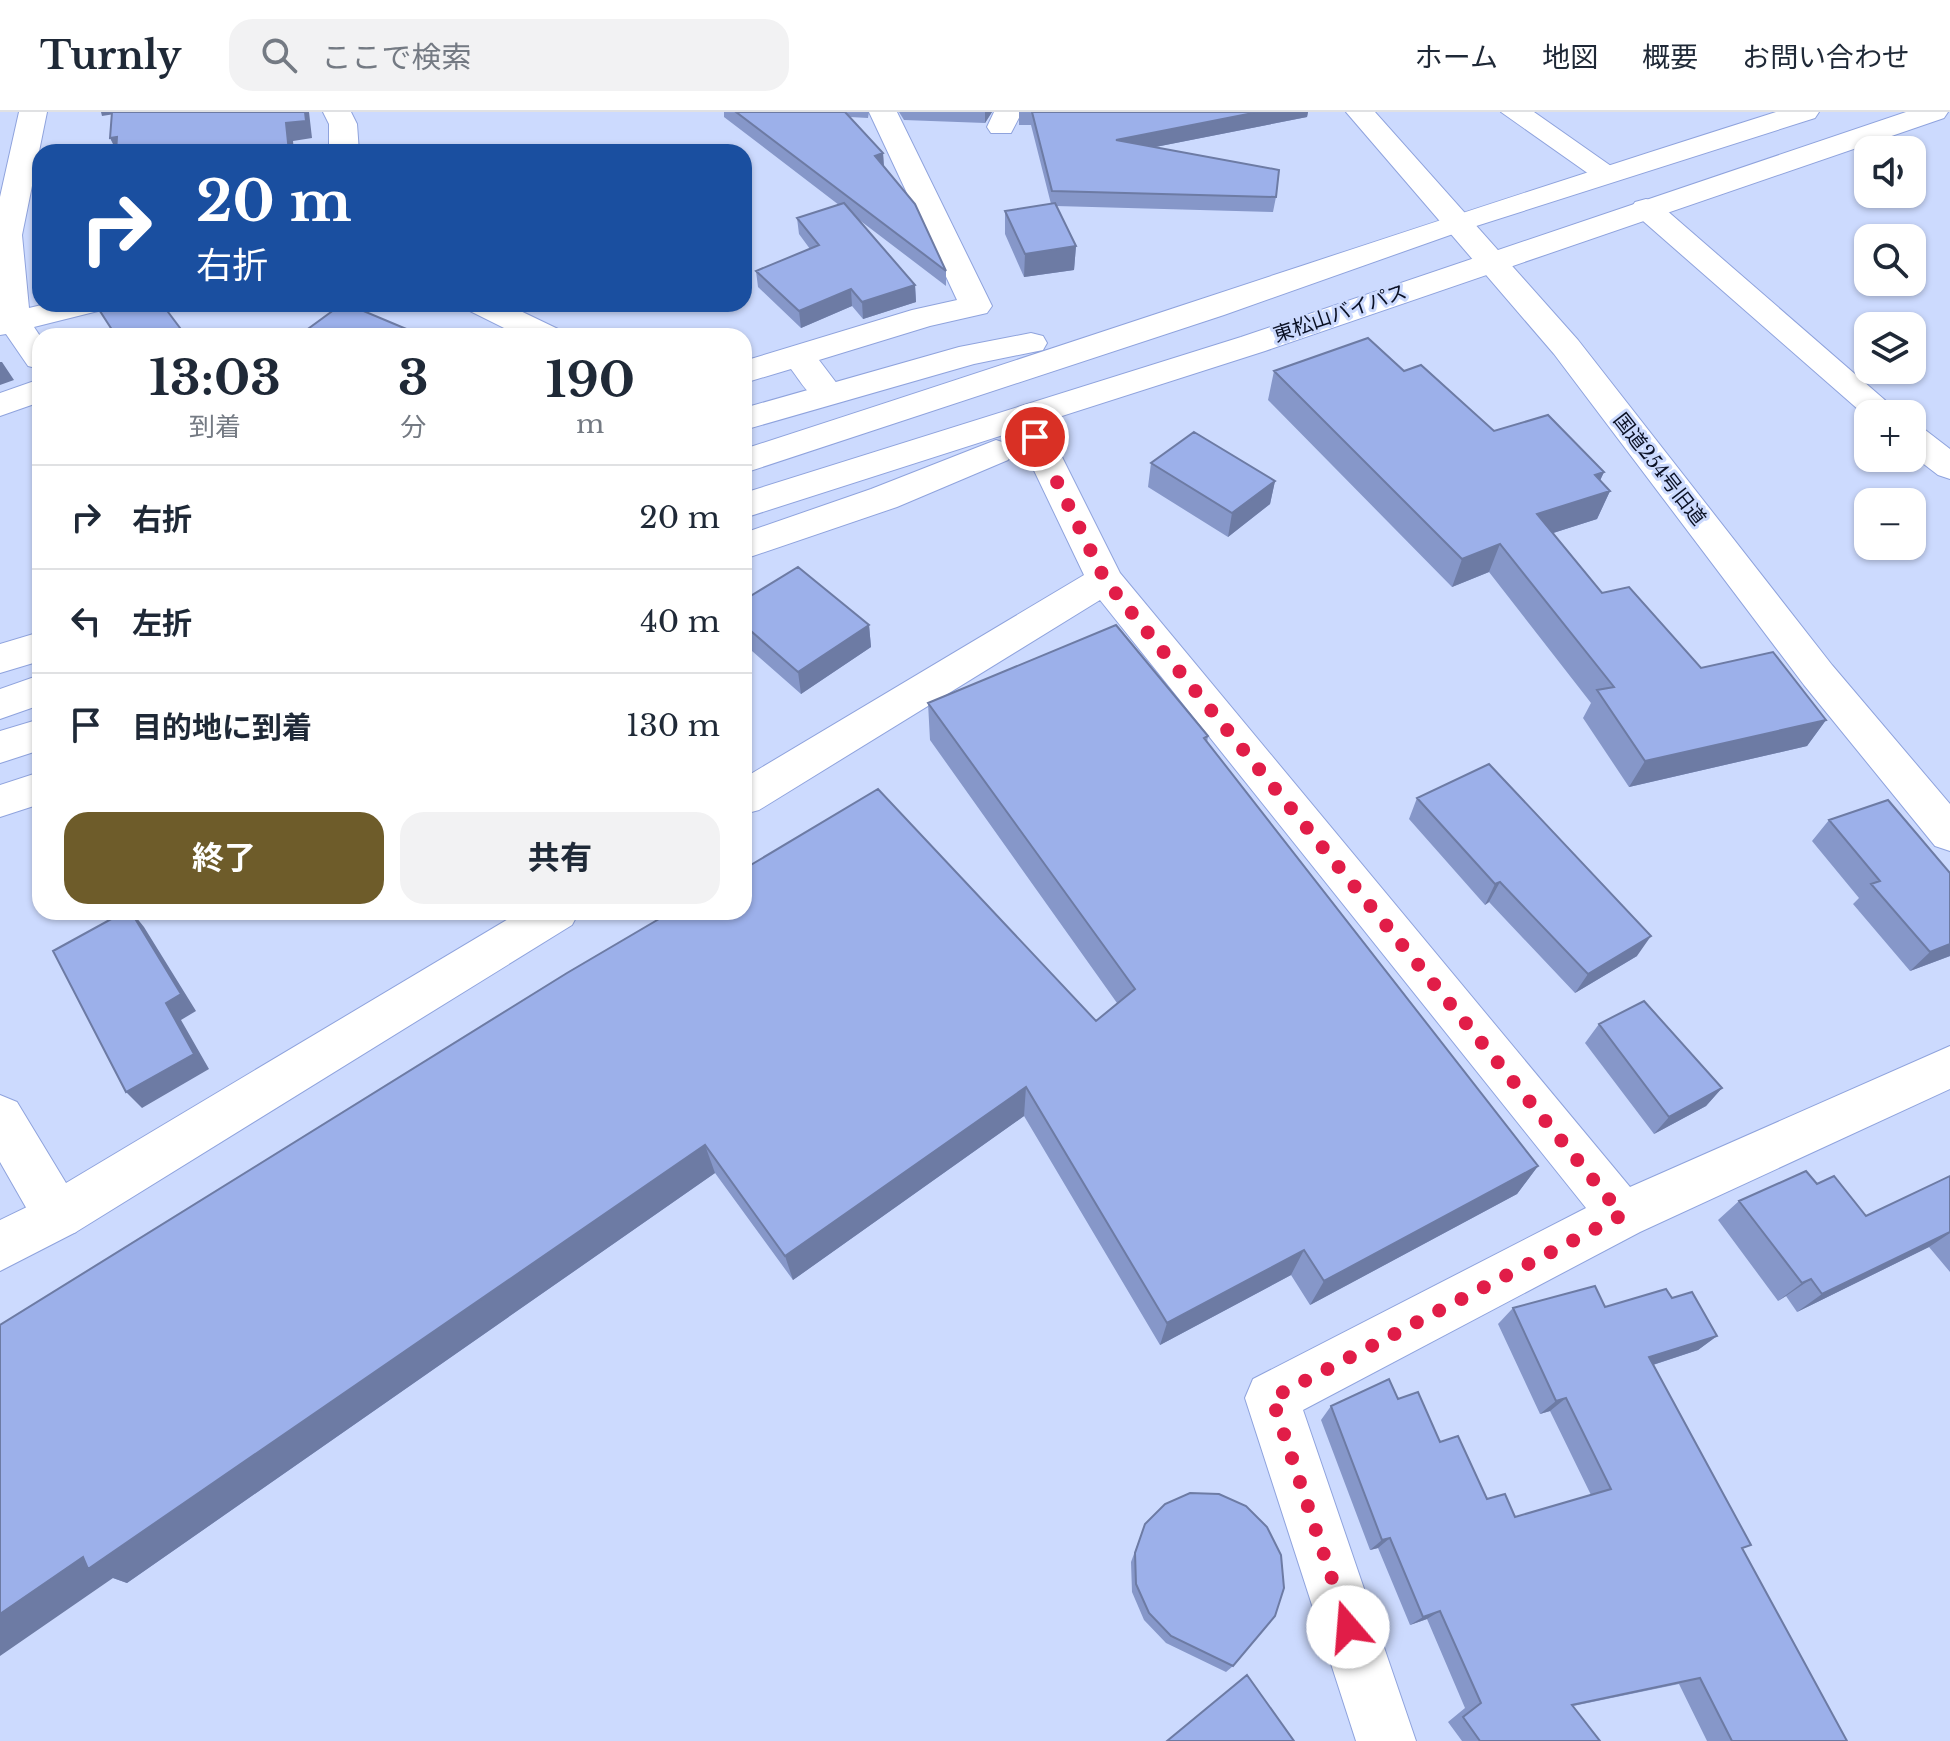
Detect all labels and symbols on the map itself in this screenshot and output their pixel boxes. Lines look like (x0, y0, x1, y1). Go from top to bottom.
street label: 東松山バイパス (1270, 279, 1410, 347)
pin (1001, 403, 1069, 471)
street label: 国道254号旧道 (1609, 408, 1711, 530)
position arrow (1306, 1585, 1390, 1669)

